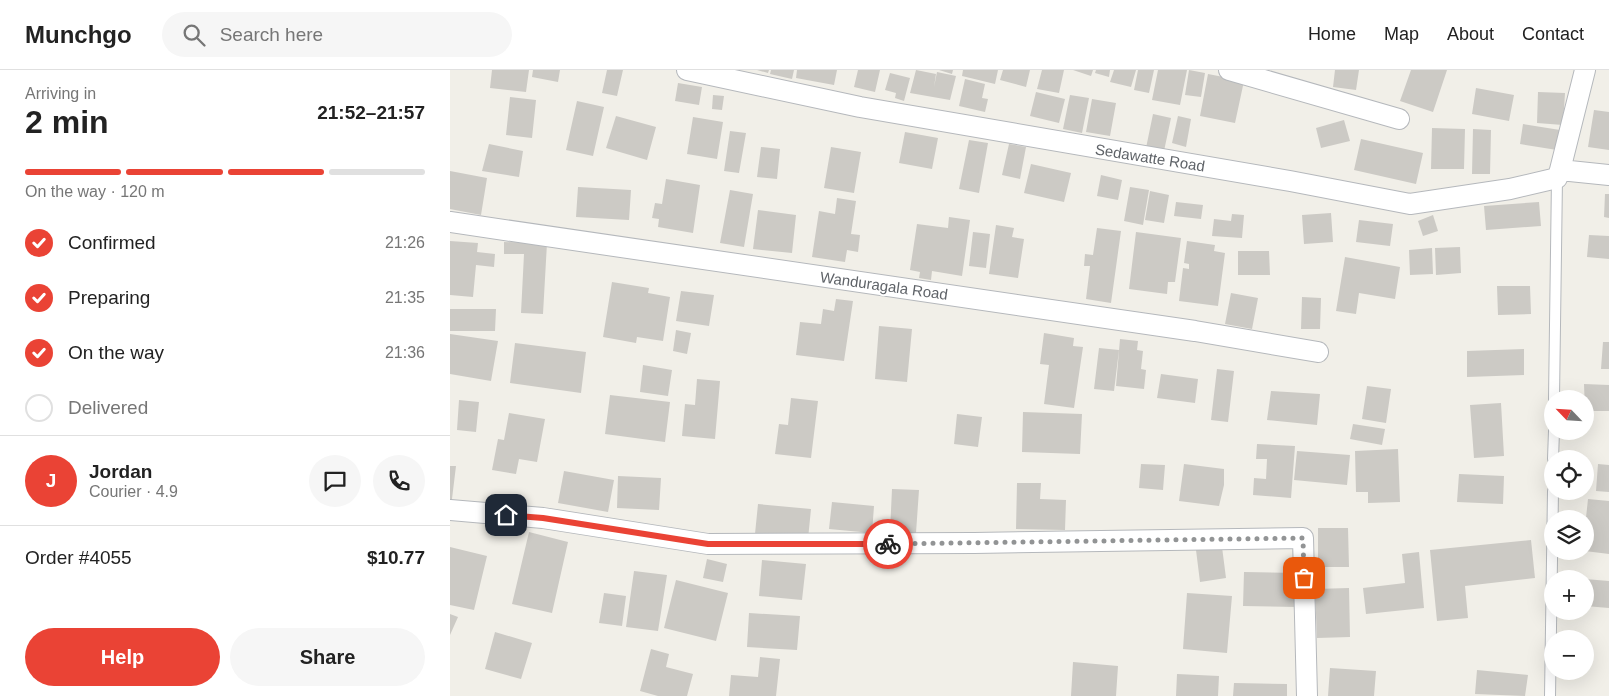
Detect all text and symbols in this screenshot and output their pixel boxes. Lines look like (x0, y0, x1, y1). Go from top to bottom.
search box (162, 12, 512, 57)
text: Munchgo (25, 21, 132, 48)
icon: search (180, 21, 208, 49)
text: Search here (220, 24, 323, 45)
text: Home (1308, 24, 1356, 44)
text: Map (1384, 24, 1419, 44)
text: About (1447, 24, 1494, 44)
text: Contact (1522, 24, 1584, 44)
text: Arriving in (25, 85, 96, 102)
text: 21:52–21:57 (317, 102, 425, 123)
text: 2 min (25, 104, 109, 140)
street label: Sedawatte Road (1094, 140, 1206, 175)
text: On the way · 120 m (25, 183, 165, 200)
icon: check (25, 229, 53, 257)
text: Confirmed (68, 232, 156, 253)
text: 21:26 (385, 234, 425, 251)
street label: Wanduragala Road (819, 268, 949, 303)
icon: check (25, 284, 53, 312)
text: Preparing (68, 287, 150, 308)
text: 21:35 (385, 289, 425, 306)
icon: check (25, 339, 53, 367)
text: On the way (68, 342, 164, 363)
text: 21:36 (385, 344, 425, 361)
north arrow (1544, 390, 1594, 440)
map controls (1544, 390, 1594, 680)
text: Delivered (68, 397, 148, 418)
button: locate (1544, 450, 1594, 500)
button: chat (309, 455, 361, 507)
button: phone (373, 455, 425, 507)
text: Jordan (89, 461, 152, 482)
text: J (46, 470, 56, 491)
text: Courier · 4.9 (89, 483, 178, 500)
pin (485, 494, 527, 536)
icon: home (492, 501, 520, 529)
button: layers (1544, 510, 1594, 560)
courier (863, 519, 913, 569)
icon: bike (874, 530, 902, 558)
text: Order #4055 (25, 547, 132, 568)
text: $10.77 (367, 547, 425, 568)
pin (1283, 557, 1325, 599)
icon: bag (1290, 564, 1318, 592)
button: + (1544, 570, 1594, 620)
button: Help (25, 628, 220, 686)
button: Share (230, 628, 425, 686)
button: − (1544, 630, 1594, 680)

